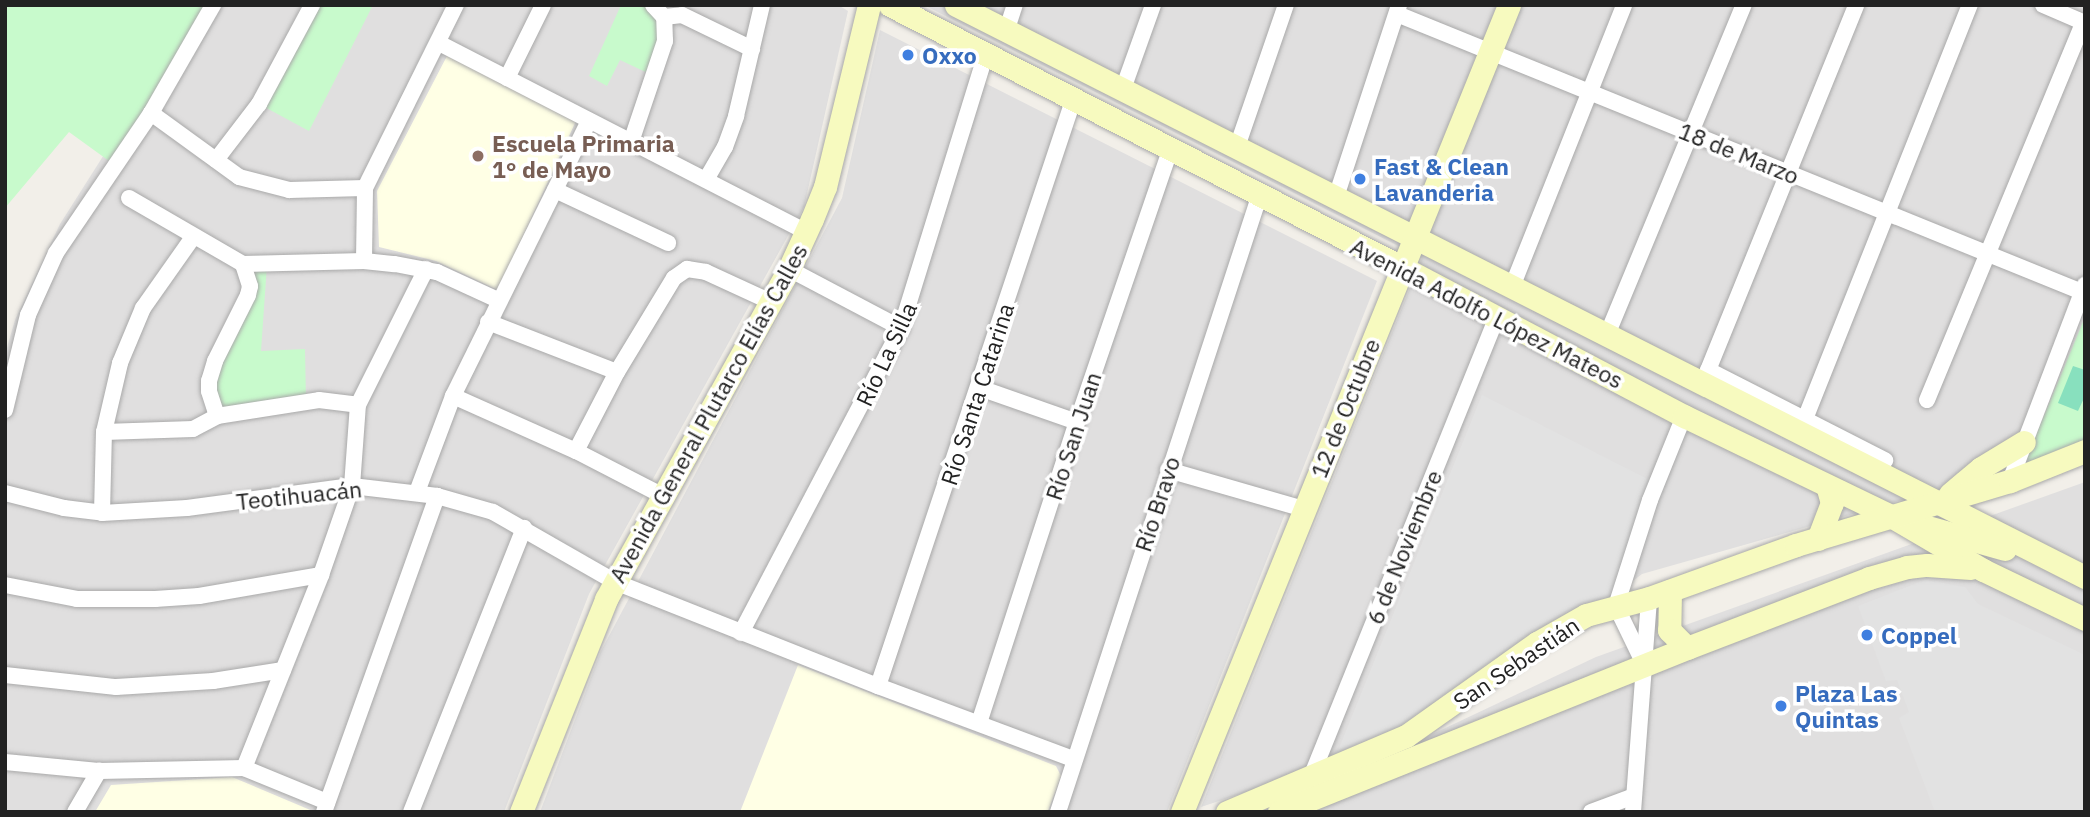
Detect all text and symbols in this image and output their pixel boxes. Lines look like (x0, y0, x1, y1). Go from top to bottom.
place label: Oxxo (922, 41, 977, 69)
marker: Oxxo (900, 47, 916, 63)
street label: 18 de Marzo (1675, 116, 1803, 190)
place label: Escuela Primaria 1° de Mayo (492, 129, 675, 183)
marker: Escuela Primaria 1° de Mayo (470, 148, 486, 164)
place label: Fast & Clean Lavanderia (1374, 152, 1509, 206)
marker: Fast & Clean Lavanderia (1352, 171, 1368, 187)
street label: Avenida Adolfo López Mateos (1346, 232, 1628, 394)
street label: Avenida General Plutarco Elías Calles (603, 239, 813, 587)
street label: Río La Silla (850, 298, 922, 410)
street label: Río Santa Catarina (935, 300, 1019, 488)
street label: 12 de Octubre (1305, 334, 1385, 482)
street label: Río San Juan (1039, 368, 1107, 504)
street label: Río Bravo (1129, 453, 1185, 555)
street label: 6 de Noviembre (1361, 466, 1447, 628)
street label: Teotihuacán (235, 475, 363, 515)
street label: San Sebastián (1448, 611, 1584, 715)
place label: Coppel (1881, 621, 1957, 649)
marker: Coppel (1859, 627, 1875, 643)
place label: Plaza Las Quintas (1795, 679, 1898, 733)
marker: Plaza Las Quintas (1773, 698, 1789, 714)

